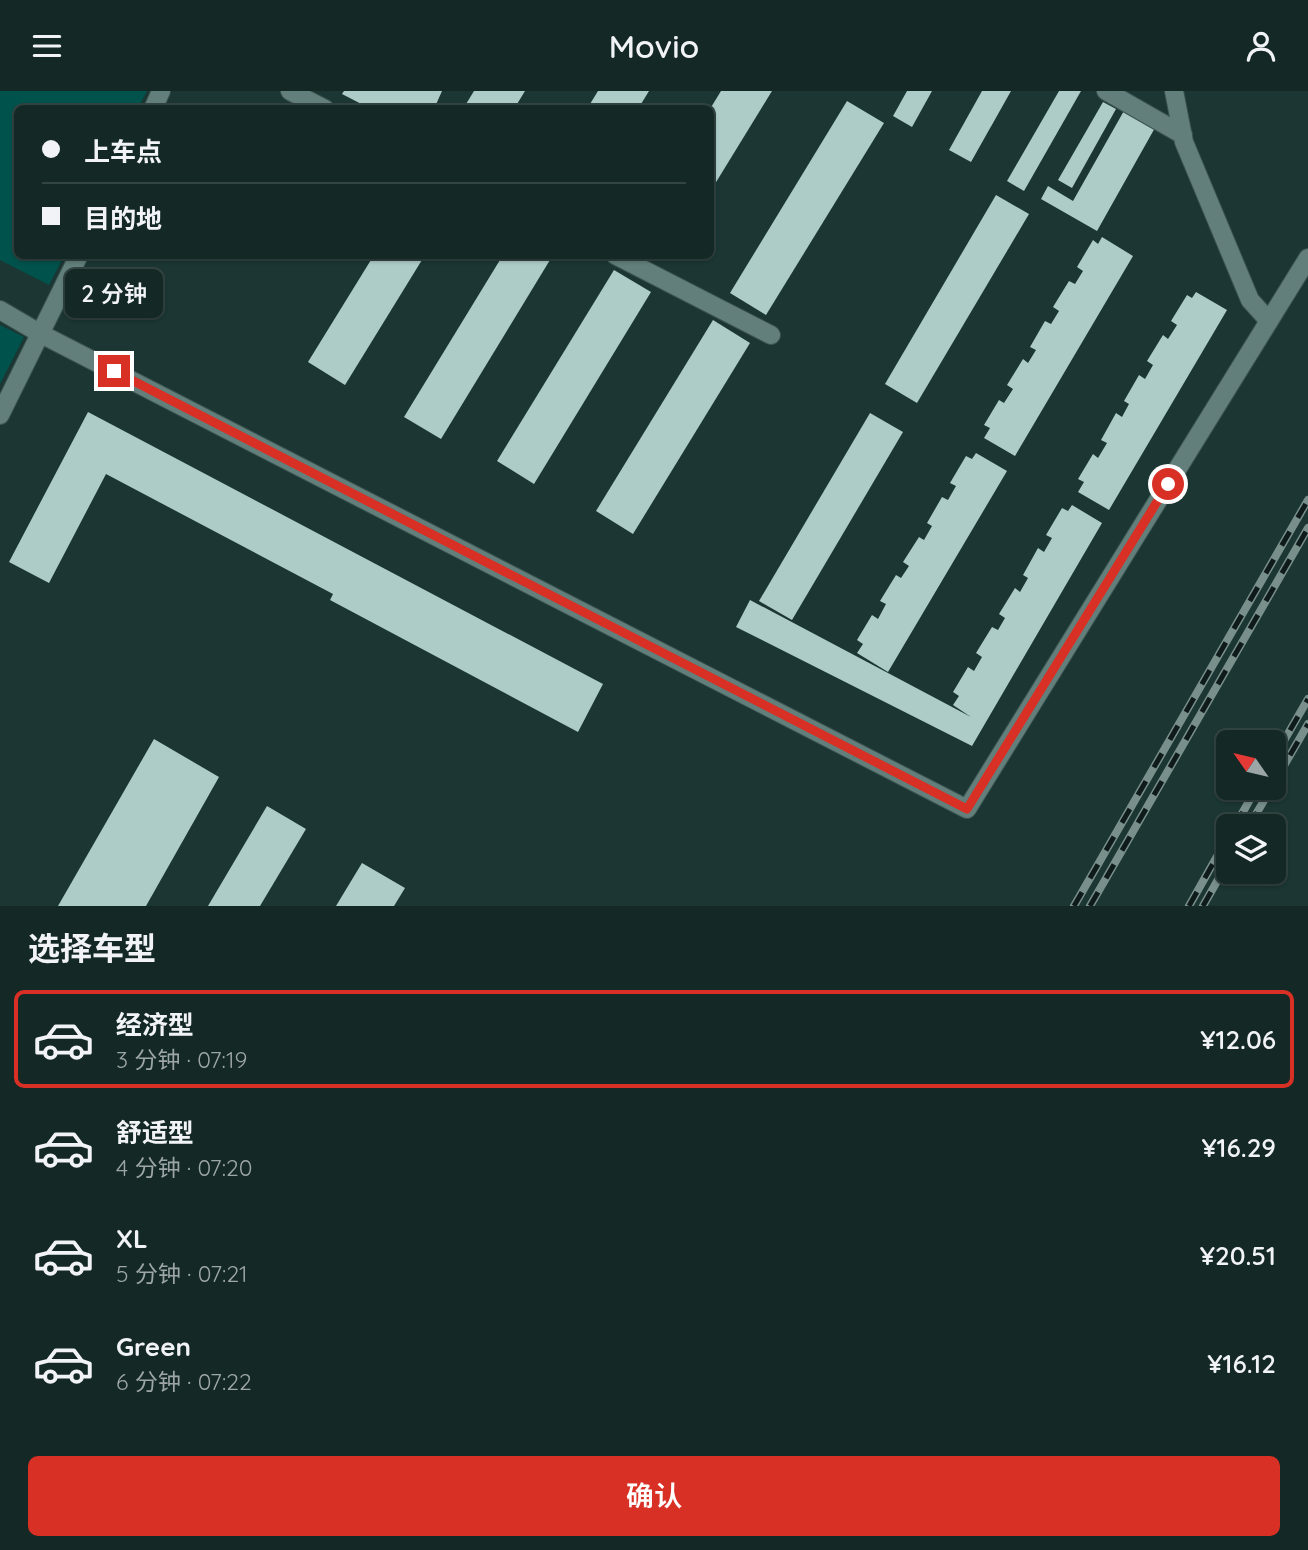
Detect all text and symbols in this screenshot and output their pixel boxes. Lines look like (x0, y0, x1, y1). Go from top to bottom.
text: Movio (609, 26, 699, 66)
icon: menu (28, 27, 66, 65)
icon: person (1242, 27, 1280, 65)
text: 上车点 (84, 135, 162, 168)
text: 目的地 (84, 202, 162, 235)
callout: 2 分钟 (65, 269, 163, 319)
text: 2 分钟 (81, 279, 147, 308)
route end (98, 355, 130, 387)
route start (1152, 468, 1184, 500)
north arrow (1216, 730, 1286, 800)
map controls (1216, 730, 1286, 884)
button: layers (1216, 814, 1286, 884)
text: 选择车型 (28, 928, 156, 968)
icon: car (32, 1008, 95, 1071)
text: 经济型 (116, 1008, 194, 1041)
text: ¥12.06 (1200, 1023, 1276, 1056)
text: 3 分钟 · 07:19 (116, 1045, 247, 1074)
icon: car (32, 1116, 95, 1179)
text: 舒适型 (116, 1116, 194, 1149)
text: ¥16.29 (1201, 1131, 1276, 1164)
text: 4 分钟 · 07:20 (116, 1153, 252, 1182)
text: XL (116, 1222, 148, 1255)
icon: car (32, 1224, 95, 1287)
text: ¥20.51 (1200, 1239, 1276, 1272)
text: 5 分钟 · 07:21 (116, 1259, 248, 1288)
text: Green (116, 1330, 191, 1363)
icon: car (32, 1332, 95, 1395)
text: ¥16.12 (1207, 1347, 1276, 1380)
text: 6 分钟 · 07:22 (116, 1367, 252, 1396)
button: 确认 (28, 1456, 1280, 1536)

